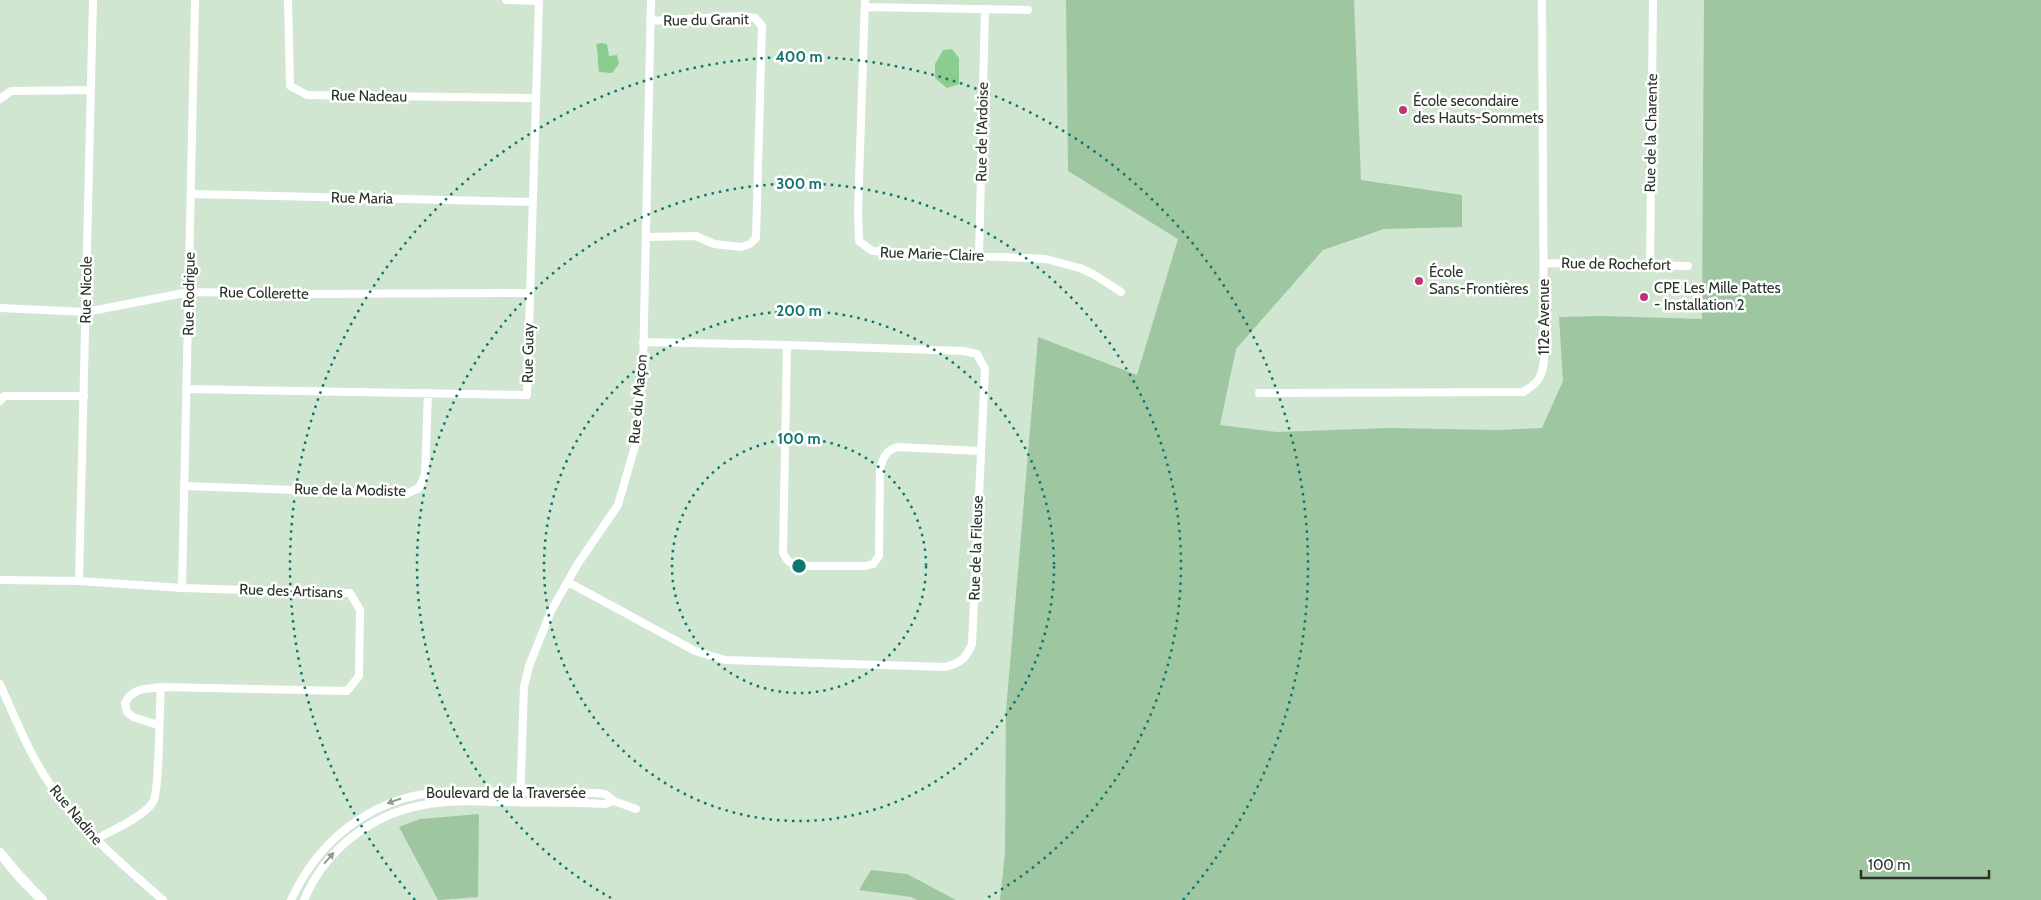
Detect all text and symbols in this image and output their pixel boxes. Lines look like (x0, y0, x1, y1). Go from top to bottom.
street label: Rue du Granit (663, 10, 749, 30)
text: 400 m (776, 48, 822, 66)
street label: Rue de la Charente (1641, 73, 1661, 193)
street label: Rue de l'Ardoise (972, 82, 992, 182)
street label: Rue Nadeau (331, 86, 407, 106)
place label: École secondaire des Hauts-Sommets (1413, 91, 1544, 127)
marker: École secondaire des Hauts-Sommets (1397, 104, 1409, 116)
text: 300 m (776, 175, 822, 193)
street label: Rue Maria (331, 188, 394, 208)
street label: Rue Marie-Claire (880, 243, 985, 265)
street label: Rue Rodrigue (179, 252, 199, 336)
street label: Rue de Rochefort (1561, 254, 1671, 274)
street label: Rue Nicole (76, 256, 96, 324)
place label: École Sans-Frontières (1429, 262, 1529, 298)
marker: École Sans-Frontières (1413, 275, 1425, 287)
street label: 112e Avenue (1535, 279, 1553, 355)
place label: CPE Les Mille Pattes - Installation 2 (1654, 279, 1781, 314)
street label: Rue Collerette (219, 283, 309, 303)
marker: CPE Les Mille Pattes - Installation 2 (1638, 291, 1650, 303)
text: 200 m (776, 302, 822, 320)
street label: Rue Guay (518, 322, 538, 383)
street label: Rue du Maçon (625, 353, 651, 445)
text: 100 m (777, 430, 821, 448)
street label: Rue de la Modiste (294, 480, 406, 500)
street label: Rue de la Fileuse (965, 495, 987, 601)
centre of rings (790, 557, 808, 575)
street label: Rue des Artisans (239, 580, 343, 602)
street label: Rue Nadine (46, 781, 107, 849)
street label: Boulevard de la Traversée (426, 784, 586, 802)
one-way arrow (386, 797, 401, 805)
scale bar (1861, 848, 1988, 880)
one-way arrow (323, 853, 335, 865)
text: 100 m (1868, 856, 1910, 874)

